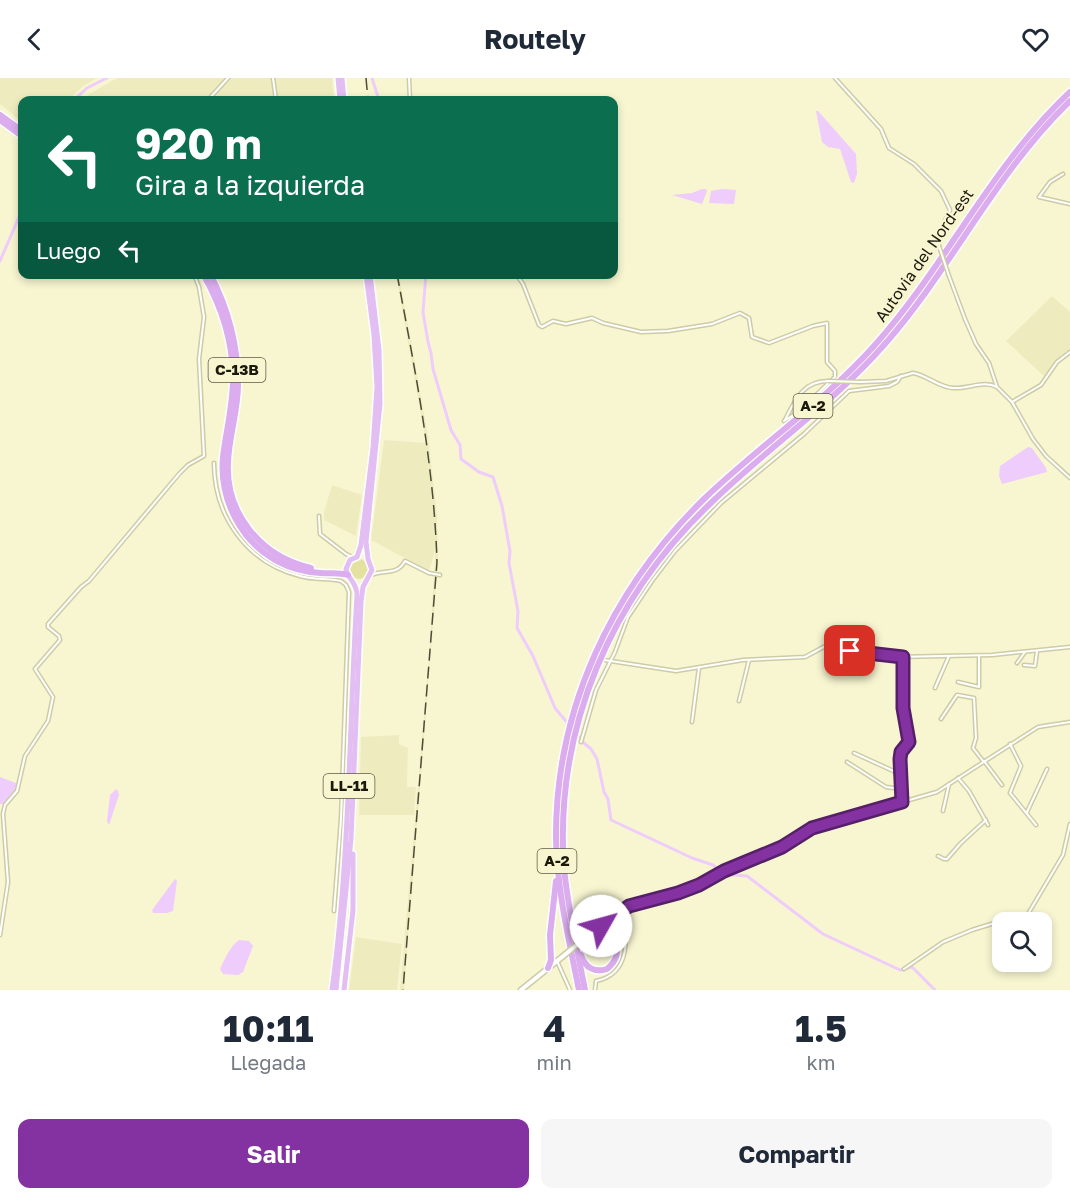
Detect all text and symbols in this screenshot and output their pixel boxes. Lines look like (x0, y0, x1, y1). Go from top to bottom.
icon: back (18, 23, 51, 56)
text: Routely (484, 23, 586, 55)
icon: heart (1019, 23, 1052, 56)
text: 920 m (135, 118, 262, 168)
icon: left (36, 120, 114, 198)
text: Gira a la izquierda (135, 169, 365, 201)
street label: Autovia del Nord-est (870, 184, 978, 326)
icon: left (113, 234, 146, 267)
text: Luego (36, 237, 101, 264)
road number: C-13B (208, 358, 266, 382)
road number: A-2 (794, 394, 832, 418)
pin (824, 625, 875, 676)
icon: arrive (833, 634, 866, 667)
road number: LL-11 (324, 774, 374, 798)
road number: A-2 (538, 849, 576, 873)
position arrow (569, 894, 633, 958)
map controls (992, 912, 1052, 972)
button: search (992, 912, 1052, 972)
text: 10:11 (223, 1007, 314, 1050)
text: 4 (543, 1007, 565, 1050)
text: 1.5 (795, 1007, 847, 1050)
text: Llegada (230, 1050, 306, 1074)
text: min (537, 1050, 572, 1074)
text: km (806, 1050, 835, 1074)
button: Salir (18, 1119, 529, 1188)
button: Compartir (541, 1119, 1052, 1188)

